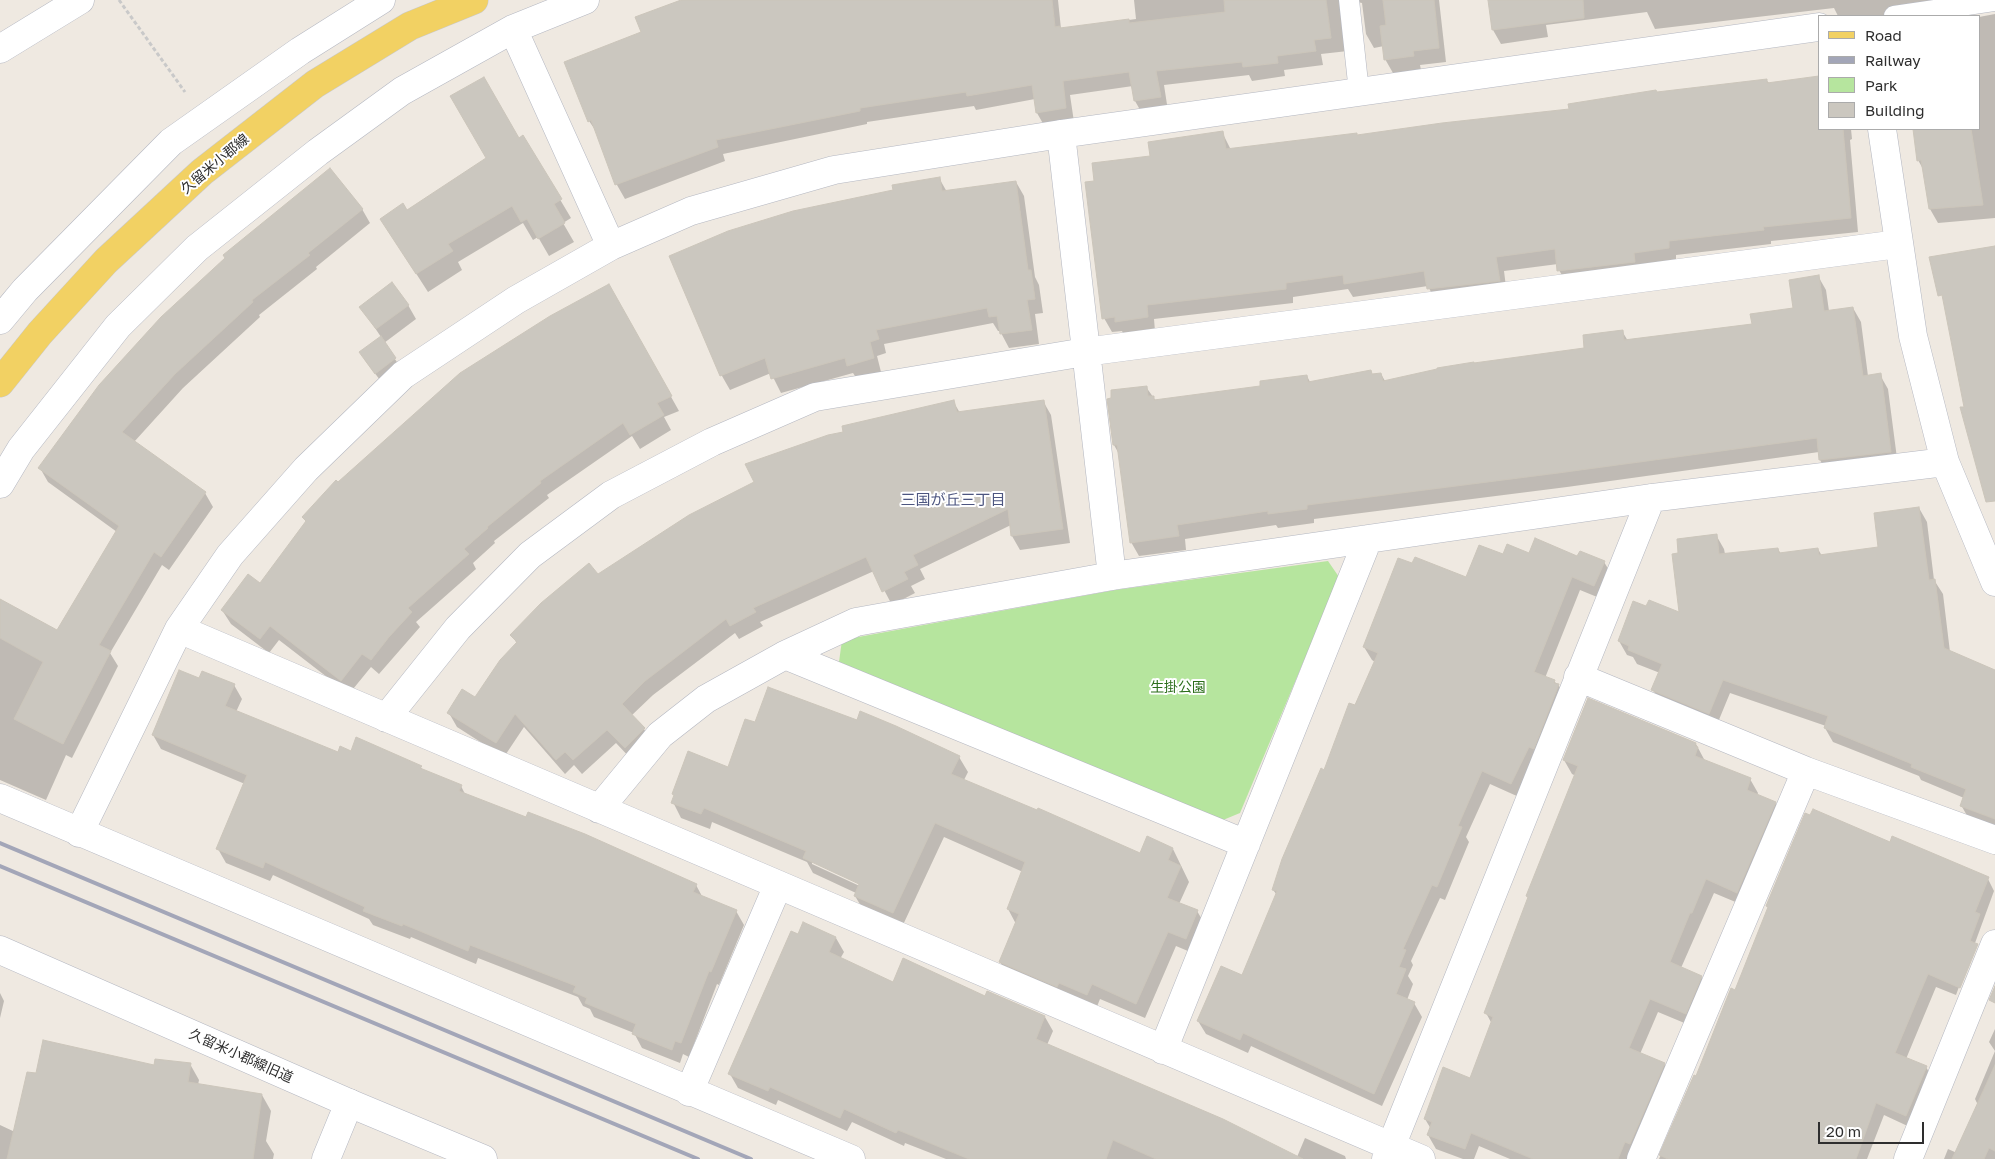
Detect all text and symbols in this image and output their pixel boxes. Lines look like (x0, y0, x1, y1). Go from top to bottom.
legend (1818, 15, 1980, 130)
text: Road (1865, 26, 1902, 44)
text: Railway (1865, 51, 1921, 69)
text: Park (1865, 76, 1897, 94)
text: Building (1865, 101, 1925, 119)
street label: 久留米小郡線 (177, 131, 253, 197)
district label: 三国が丘三丁目 (901, 491, 1005, 509)
park label: 生掛公園 (1150, 680, 1206, 696)
street label: 久留米小郡線旧道 (186, 1026, 296, 1086)
scale bar (1820, 1112, 1926, 1144)
text: 20 m (1826, 1122, 1861, 1140)

